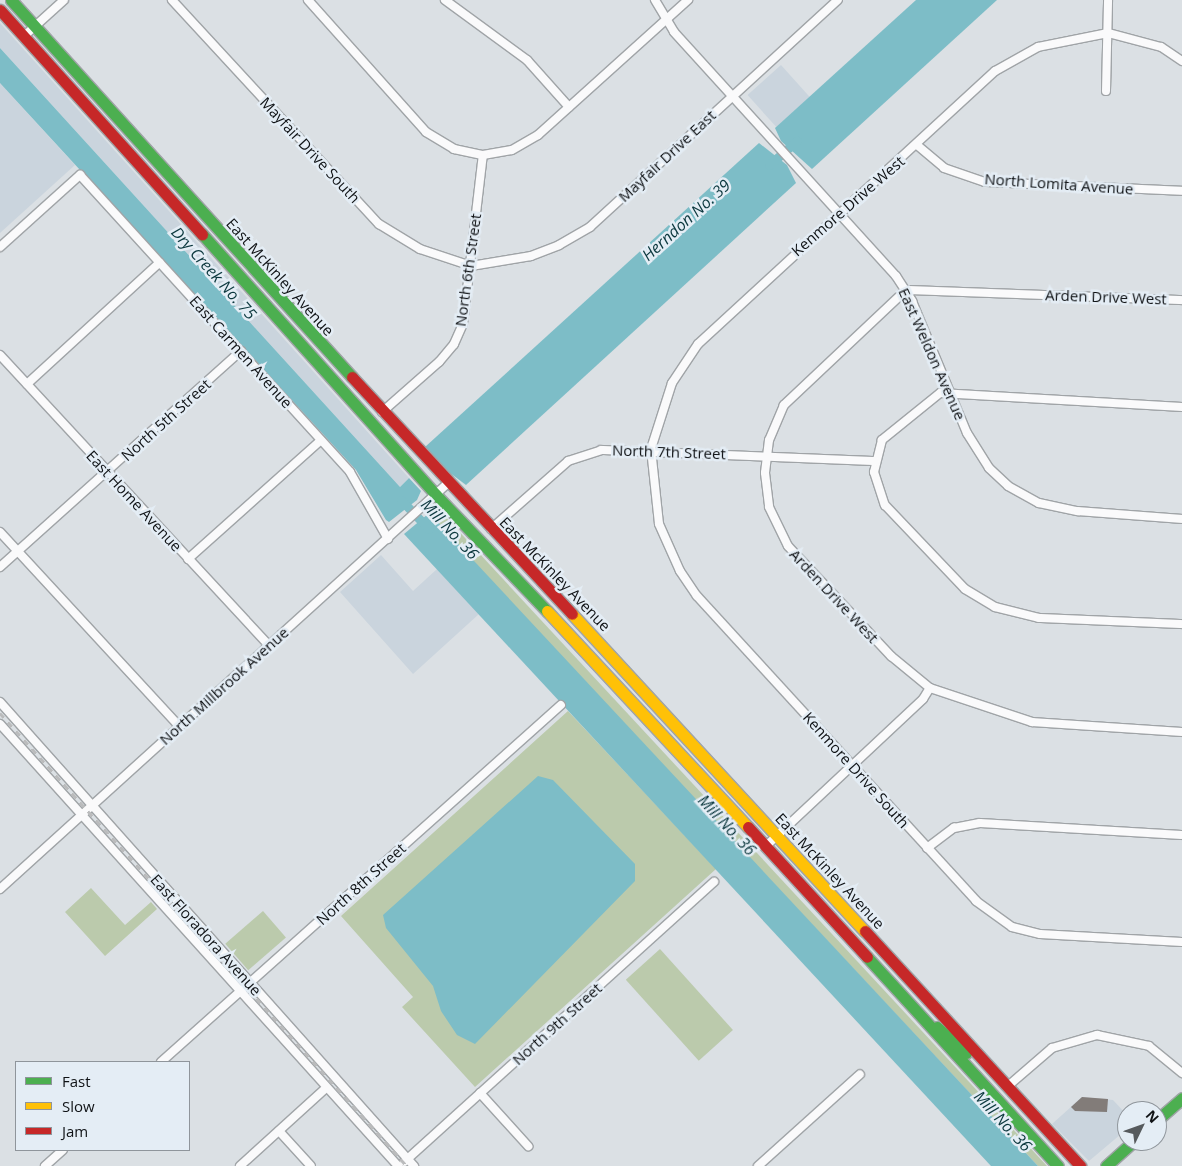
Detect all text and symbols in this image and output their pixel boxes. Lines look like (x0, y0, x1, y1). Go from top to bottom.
street label: Mayfair Drive South (256, 93, 364, 207)
street label: Mayfair Drive East (615, 106, 719, 206)
street label: Kenmore Drive West (788, 152, 908, 260)
street label: North Lomita Avenue (984, 170, 1134, 198)
water label: Herndon No. 39 (638, 175, 734, 265)
street label: North 6th Street (451, 212, 485, 328)
street label: East McKinley Avenue (223, 215, 337, 339)
water label: Dry Creek No. 75 (167, 223, 261, 323)
street label: East Weldon Avenue (895, 285, 969, 423)
street label: Arden Drive West (1045, 286, 1167, 308)
street label: East Carmen Avenue (186, 292, 296, 412)
street label: North 5th Street (118, 375, 214, 465)
street label: North 7th Street (612, 441, 726, 463)
street label: East Home Avenue (83, 447, 185, 555)
water label: Mill No. 36 (417, 495, 483, 563)
street label: East McKinley Avenue (496, 513, 614, 635)
street label: Arden Drive West (786, 545, 882, 647)
street label: North Millbrook Avenue (156, 623, 292, 749)
street label: Kenmore Drive South (799, 708, 913, 832)
water label: Mill No. 36 (694, 791, 760, 859)
street label: East McKinley Avenue (772, 809, 888, 933)
street label: North 8th Street (313, 839, 409, 929)
street label: East Floradora Avenue (147, 871, 265, 999)
street label: North 9th Street (509, 979, 605, 1069)
legend (15, 1061, 190, 1151)
text: Fast (62, 1071, 91, 1091)
water label: Mill No. 36 (970, 1087, 1036, 1155)
text: Slow (62, 1096, 95, 1116)
north arrow (1117, 1101, 1167, 1151)
text: N (1142, 1106, 1164, 1127)
text: Jam (62, 1121, 88, 1141)

